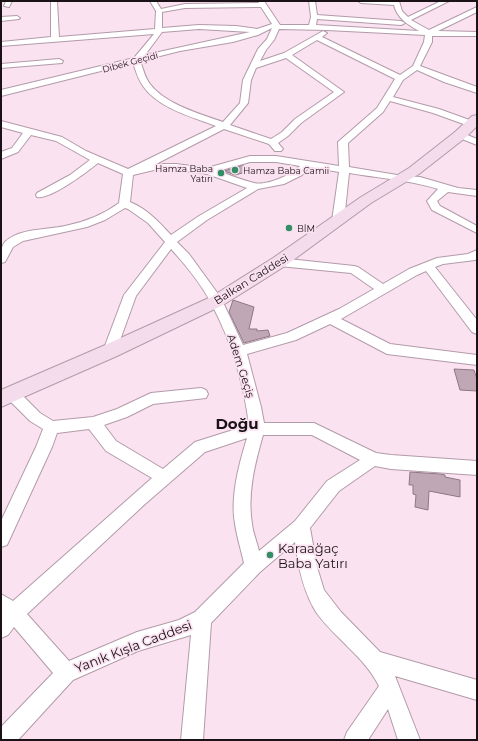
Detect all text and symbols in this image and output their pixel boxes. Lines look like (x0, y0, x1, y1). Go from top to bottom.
street label: Dibek Geçidi (101, 49, 159, 75)
place label: Hamza Baba Yatırı (155, 163, 213, 184)
marker: Hamza Baba Camii (230, 165, 240, 175)
place label: Hamza Baba Camii (243, 165, 329, 176)
marker: Hamza Baba Yatırı (216, 168, 226, 178)
marker: BİM (284, 223, 294, 233)
place label: BİM (297, 223, 315, 234)
street label: Balkan Caddesi (211, 250, 291, 307)
street label: Adem Geçiş (224, 332, 258, 400)
district label: Doğu (215, 414, 259, 433)
place label: Karaağaç Baba Yatırı (278, 540, 348, 571)
marker: Karaağaç Baba Yatırı (265, 550, 275, 560)
street label: Yanık Kışla Caddesi (72, 616, 194, 676)

